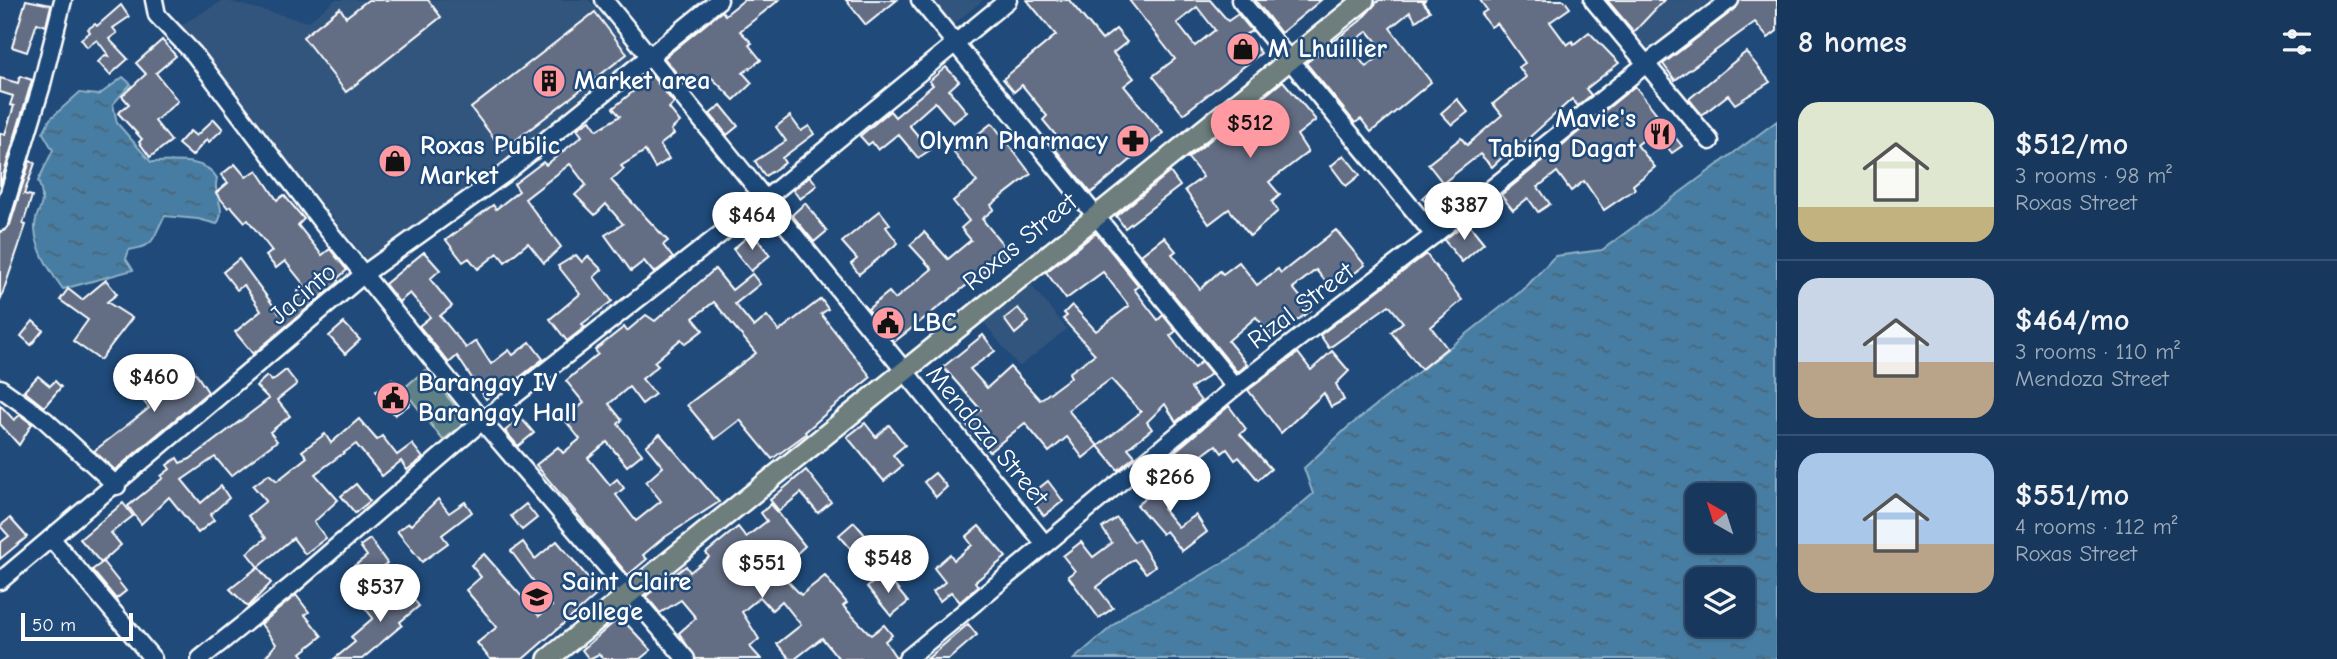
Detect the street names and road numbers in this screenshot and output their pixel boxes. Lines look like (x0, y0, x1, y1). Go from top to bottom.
street label: Roxas Street (957, 186, 1084, 297)
street label: Rizal Street (1242, 255, 1361, 356)
street label: Jacinto (264, 257, 342, 331)
street label: Mendoza Street (920, 360, 1055, 513)

